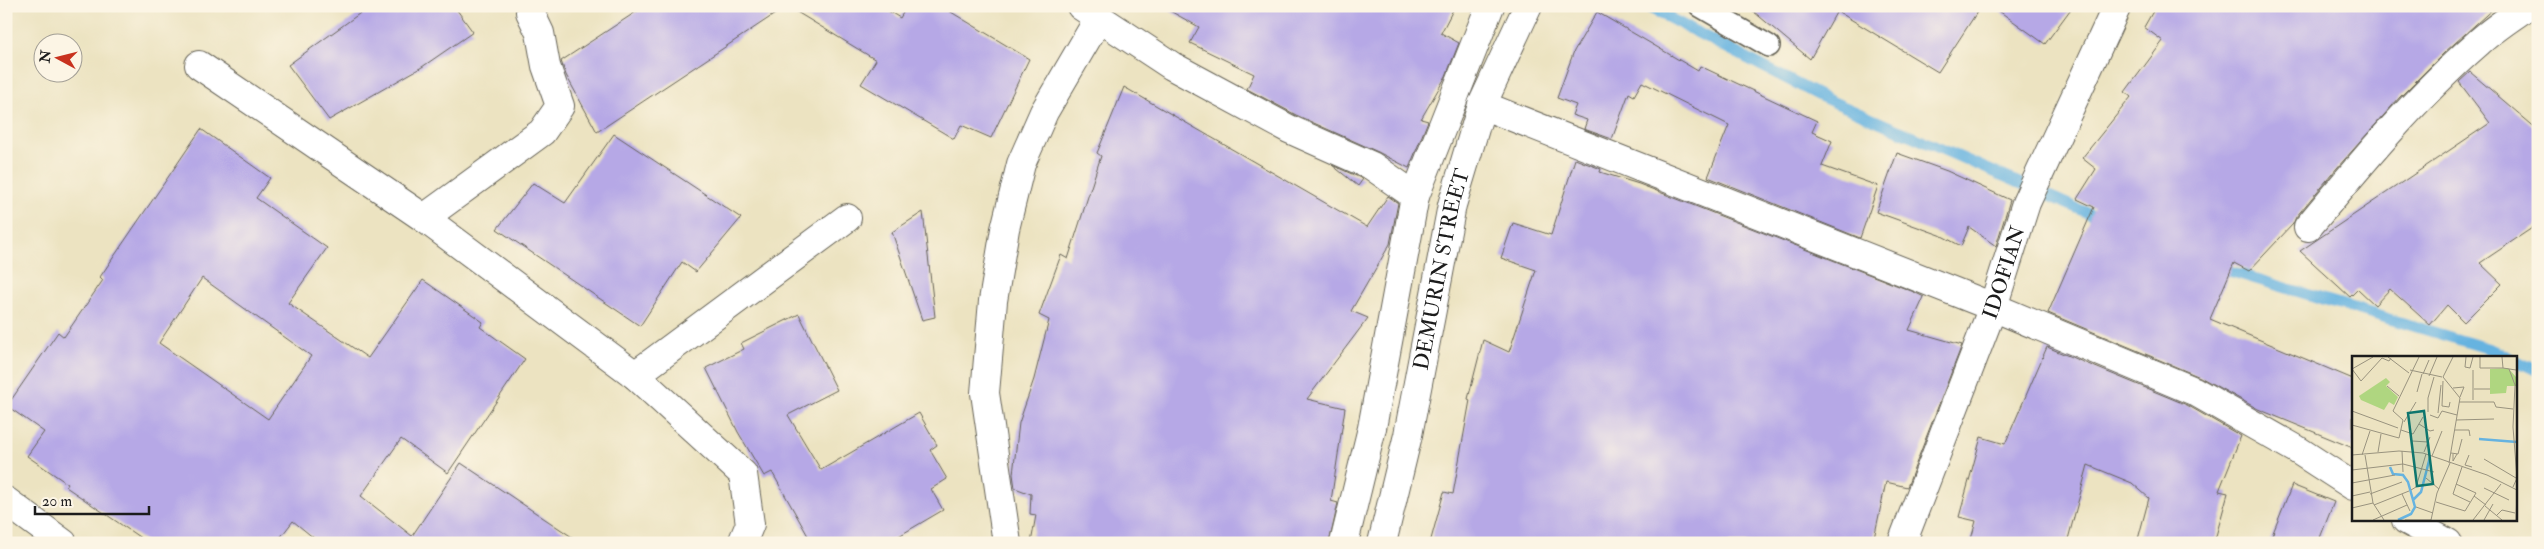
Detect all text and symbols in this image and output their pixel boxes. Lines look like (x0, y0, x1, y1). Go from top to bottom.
north arrow (32, 32, 82, 82)
text: N (36, 49, 55, 65)
street label: DEMURIN STREET (1408, 165, 1476, 372)
street label: IDOFIAN (1977, 223, 2032, 323)
inset map (2352, 356, 2516, 522)
scale bar (35, 484, 149, 516)
text: 20 m (42, 492, 72, 511)

